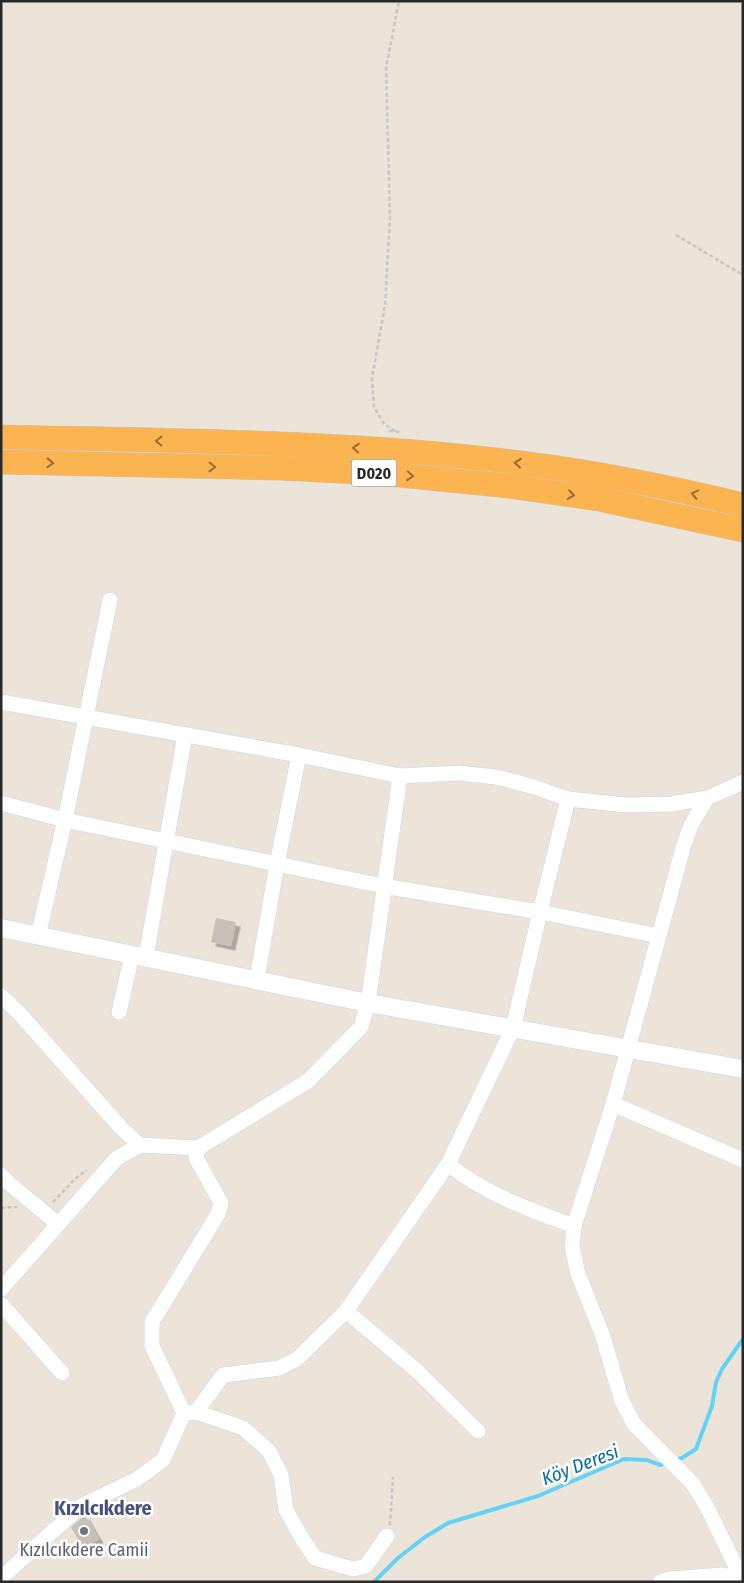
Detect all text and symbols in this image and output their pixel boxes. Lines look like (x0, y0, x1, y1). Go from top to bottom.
one-way arrow (155, 436, 162, 446)
one-way arrow (352, 443, 360, 454)
one-way arrow (514, 457, 522, 468)
one-way arrow (46, 458, 54, 468)
road number: D020 (352, 459, 396, 486)
one-way arrow (209, 462, 217, 472)
one-way arrow (406, 470, 414, 481)
one-way arrow (567, 489, 575, 500)
one-way arrow (691, 489, 700, 500)
water label: Köy Deresi (538, 1440, 622, 1490)
district label: Kızılcıkdere (54, 1496, 152, 1520)
marker: Kızılcıkdere Camii (78, 1525, 90, 1537)
place label: Kızılcıkdere Camii (20, 1539, 148, 1561)

